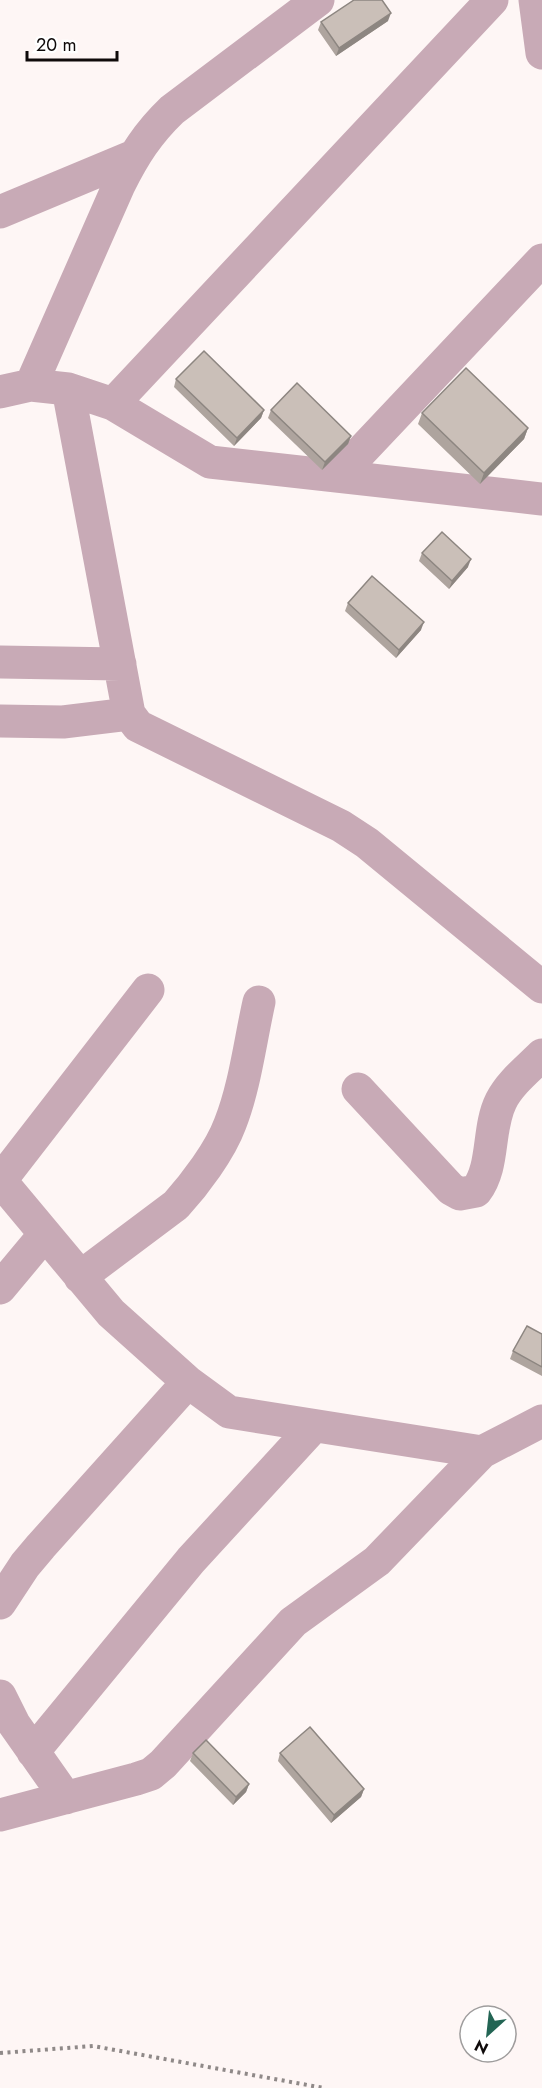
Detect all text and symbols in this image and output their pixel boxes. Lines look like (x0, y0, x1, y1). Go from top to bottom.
scale bar (27, 24, 117, 62)
text: 20 m (36, 32, 76, 58)
north arrow (458, 2004, 518, 2064)
text: N (471, 2034, 492, 2060)

